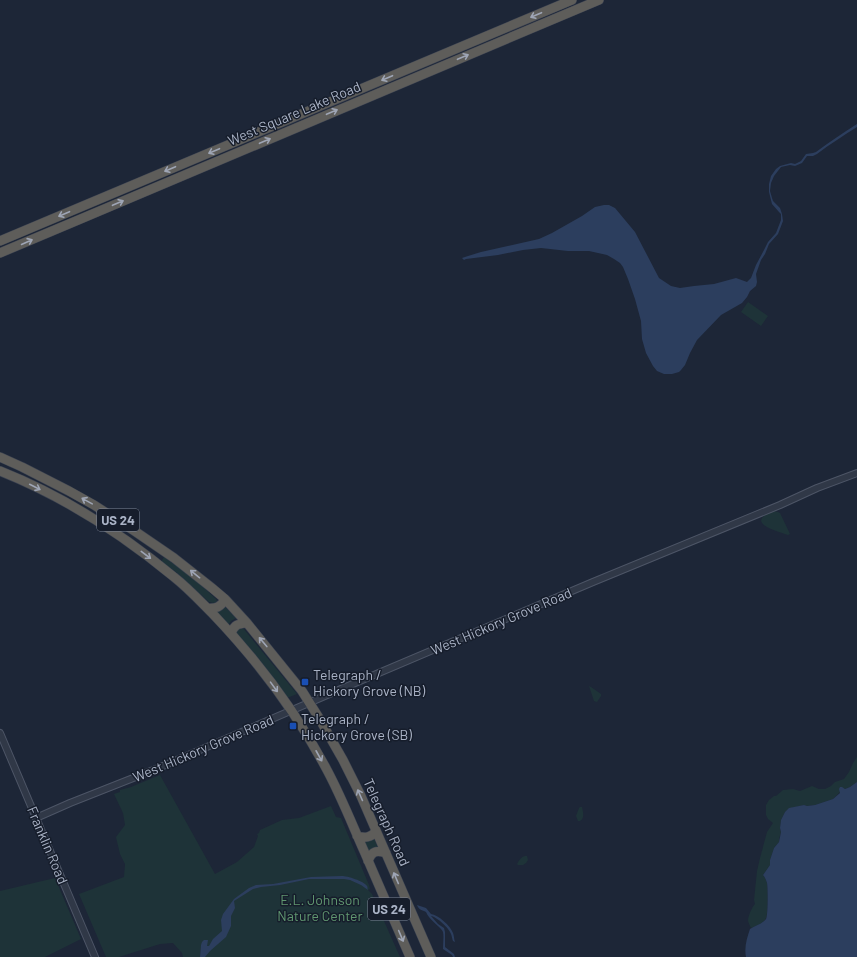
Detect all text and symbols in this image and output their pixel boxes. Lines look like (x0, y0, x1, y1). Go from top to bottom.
one-way arrow (530, 12, 542, 19)
one-way arrow (456, 53, 468, 61)
one-way arrow (381, 75, 393, 82)
street label: West Square Lake Road (225, 77, 363, 149)
one-way arrow (326, 108, 338, 116)
one-way arrow (258, 137, 270, 144)
one-way arrow (209, 147, 221, 155)
one-way arrow (164, 166, 176, 174)
one-way arrow (111, 199, 123, 206)
one-way arrow (58, 211, 70, 218)
one-way arrow (20, 238, 32, 245)
one-way arrow (29, 484, 41, 491)
one-way arrow (81, 497, 93, 504)
road number: US 24 (97, 509, 139, 531)
one-way arrow (140, 551, 151, 559)
one-way arrow (189, 569, 200, 578)
street label: West Hickory Grove Road (428, 584, 574, 658)
one-way arrow (258, 636, 267, 647)
place label: Telegraph / Hickory Grove (NB) (313, 666, 425, 699)
marker: Telegraph / Hickory Grove (NB) (300, 677, 310, 687)
one-way arrow (270, 681, 278, 692)
place label: Telegraph / Hickory Grove (SB) (301, 710, 412, 743)
street label: West Hickory Grove Road (130, 711, 276, 785)
marker: Telegraph / Hickory Grove (SB) (288, 721, 298, 731)
one-way arrow (316, 750, 323, 762)
street label: Telegraph Road (360, 776, 414, 868)
one-way arrow (356, 789, 364, 801)
street label: Franklin Road (24, 804, 72, 886)
one-way arrow (392, 872, 400, 884)
park label: E.L. Johnson Nature Center (277, 891, 363, 924)
road number: US 24 (368, 898, 410, 920)
one-way arrow (397, 929, 405, 941)

